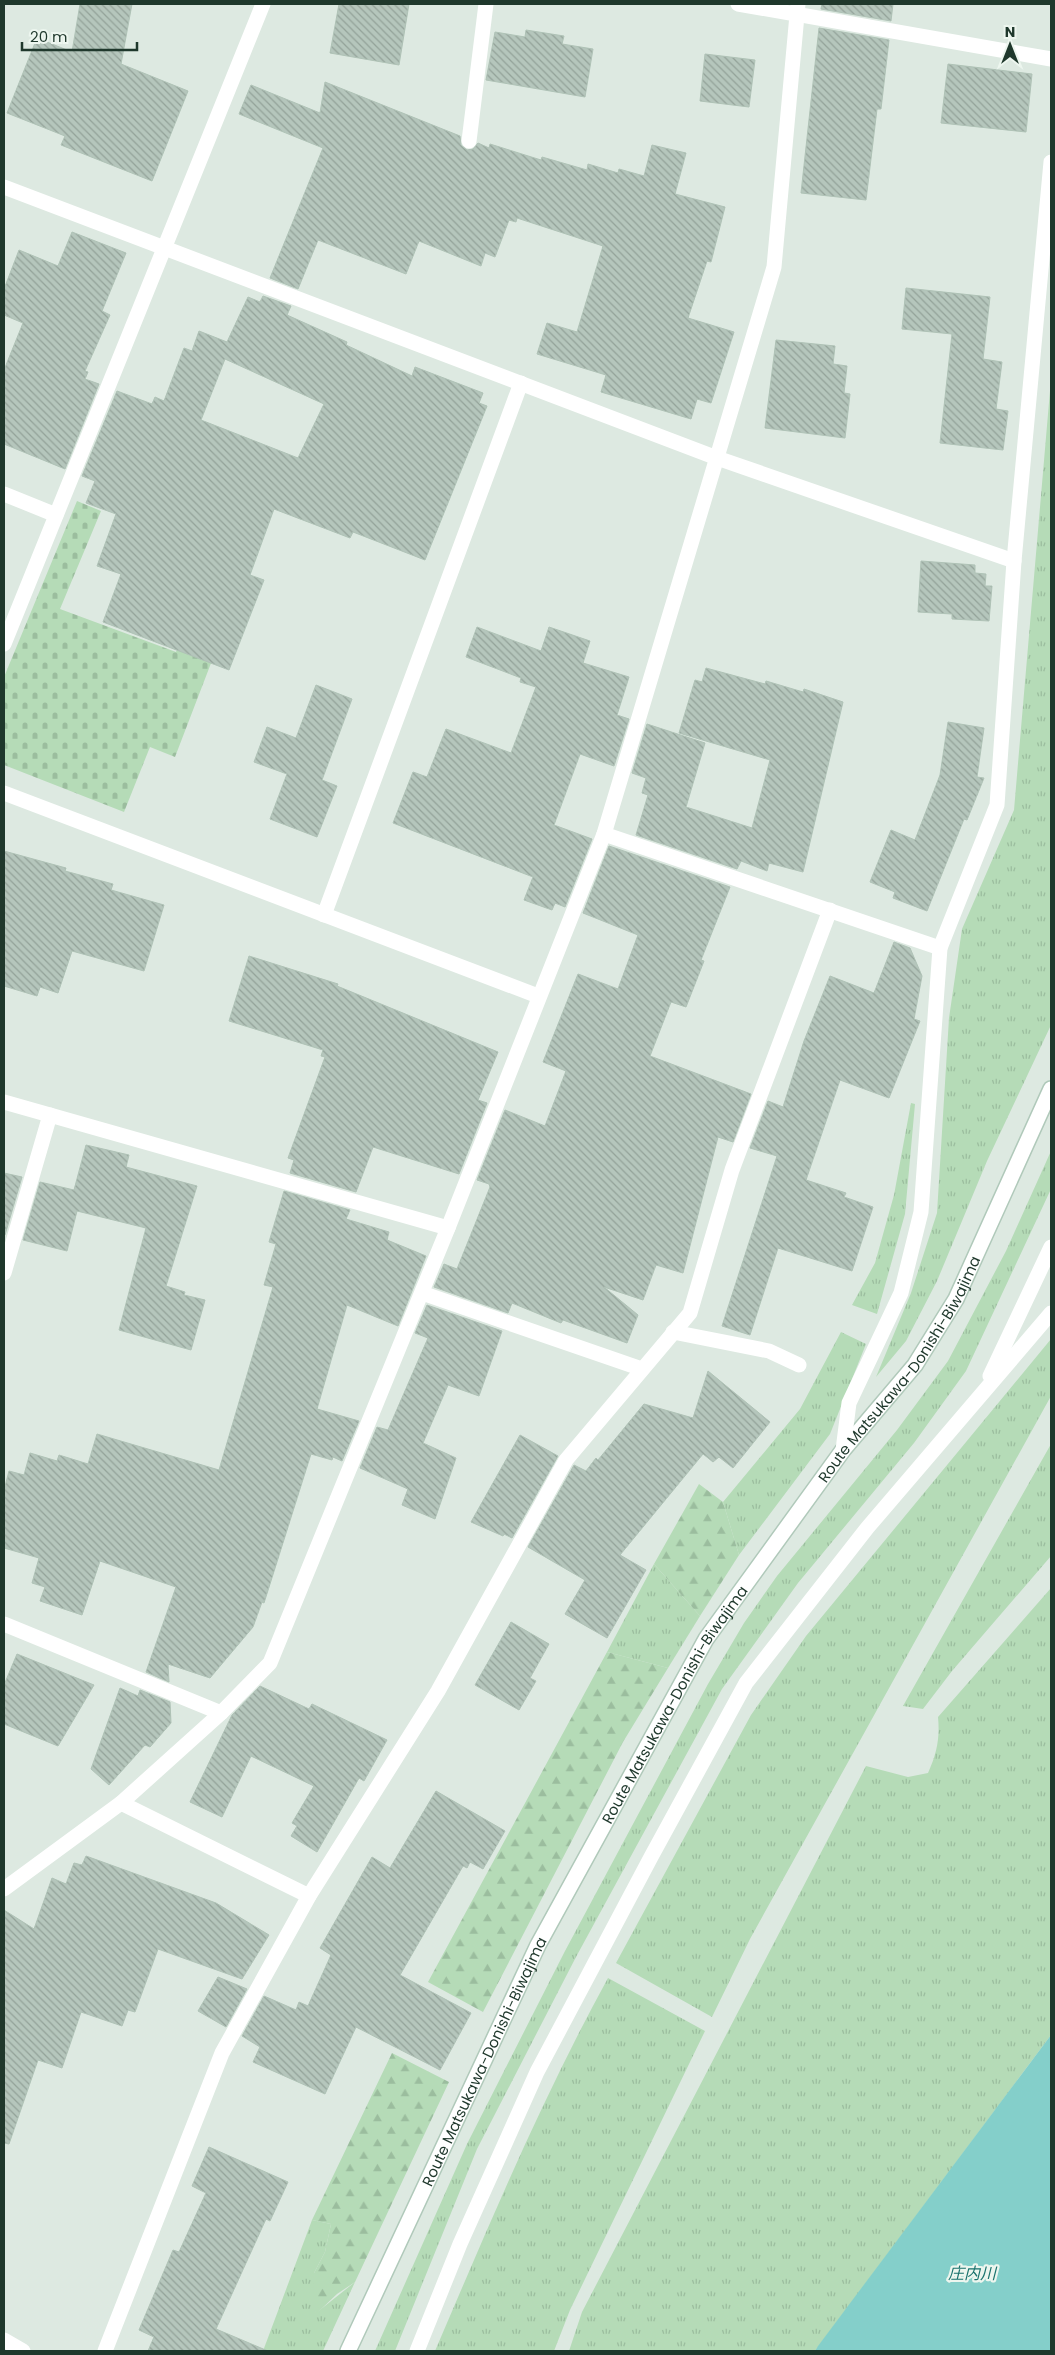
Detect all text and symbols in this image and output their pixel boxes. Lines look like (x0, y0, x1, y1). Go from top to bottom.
scale bar (22, 20, 138, 52)
north arrow (985, 20, 1035, 70)
text: N (1005, 22, 1015, 42)
text: 20 m (30, 26, 68, 47)
street label: Route Matsukawa-Donishi-Biwajima (813, 1252, 985, 1486)
street label: Route Matsukawa-Donishi-Biwajima (596, 1581, 752, 1827)
street label: Route Matsukawa-Donishi-Biwajima (416, 1933, 551, 2189)
water label: 庄内川 (948, 2262, 998, 2285)

